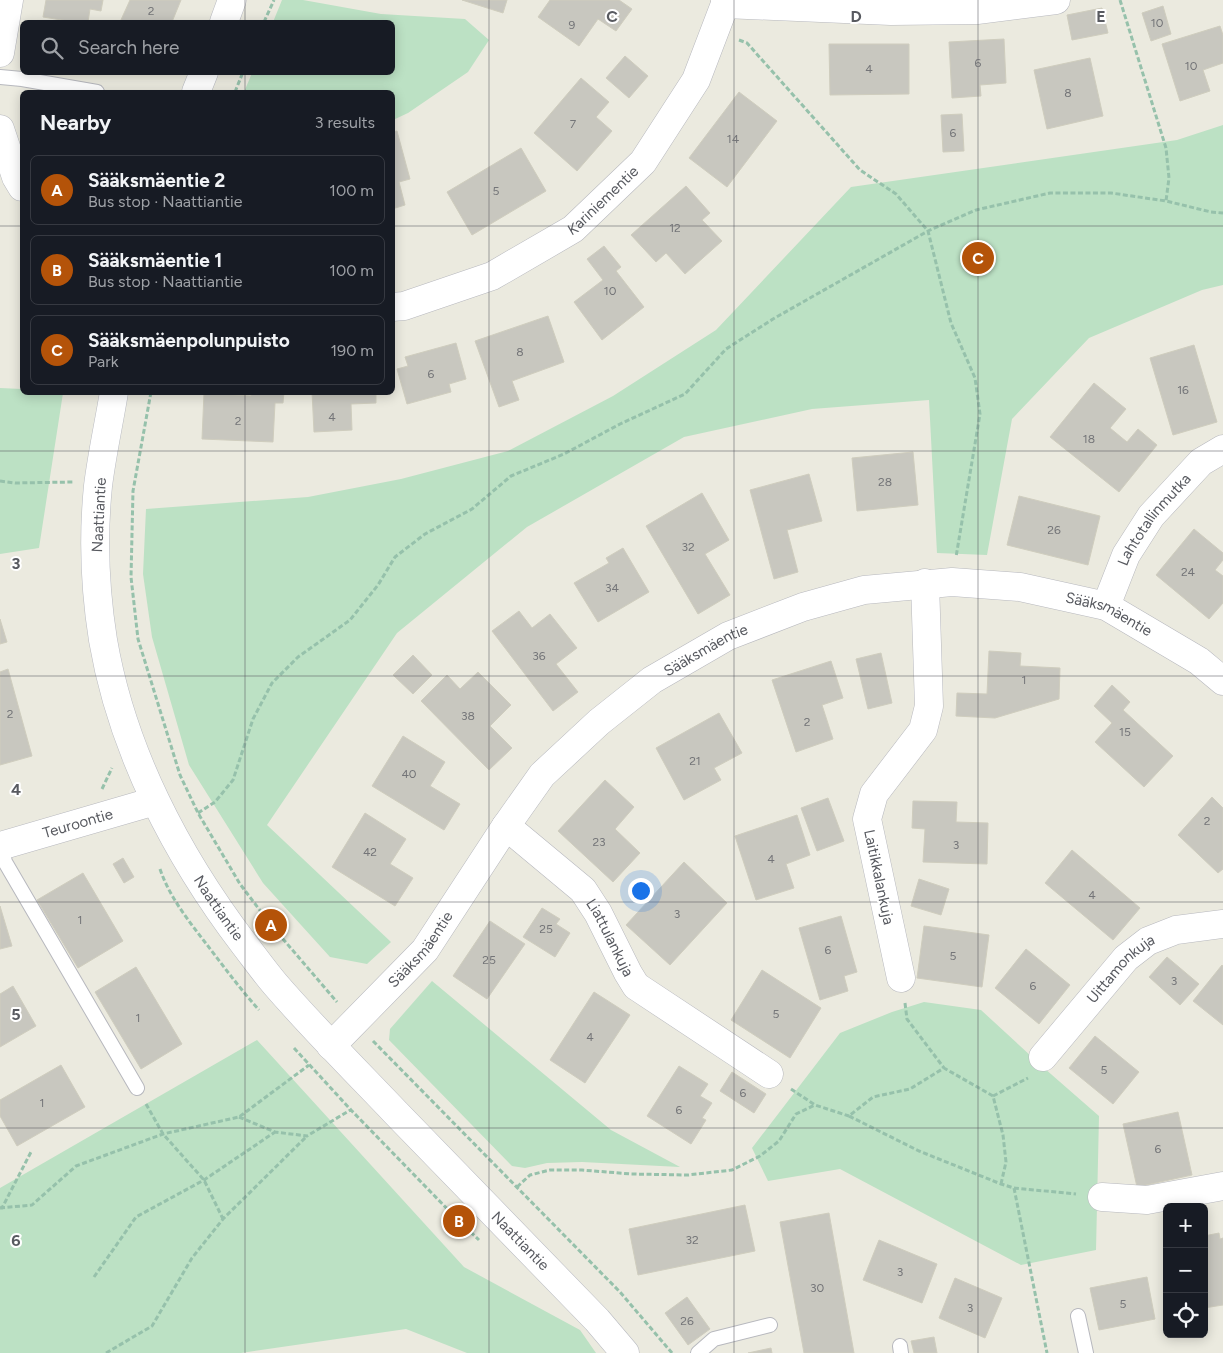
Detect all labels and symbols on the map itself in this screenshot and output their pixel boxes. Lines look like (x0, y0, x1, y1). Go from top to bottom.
house number: 2 (148, 4, 154, 18)
text: C (606, 7, 618, 26)
text: D (850, 7, 862, 26)
text: E (1096, 7, 1106, 26)
house number: 10 (1151, 16, 1164, 30)
house number: 9 (569, 18, 576, 32)
house number: 6 (975, 56, 982, 70)
house number: 10 (1185, 59, 1198, 73)
house number: 4 (865, 62, 873, 76)
house number: 8 (1064, 86, 1072, 100)
house number: 7 (570, 117, 577, 131)
house number: 6 (950, 126, 957, 140)
house number: 14 (727, 132, 740, 146)
street label: Kariniementie (564, 162, 642, 239)
house number: 5 (493, 184, 500, 198)
house number: 12 (669, 221, 681, 235)
pin: C (962, 239, 994, 277)
house number: 10 (604, 284, 617, 298)
house number: 8 (516, 345, 524, 359)
house number: 6 (428, 367, 435, 381)
house number: 16 (1177, 383, 1189, 397)
house number: 4 (328, 410, 336, 424)
house number: 2 (235, 414, 241, 428)
house number: 18 (1083, 432, 1095, 446)
street label: Lahtotallinmutka (1114, 470, 1195, 568)
house number: 28 (878, 475, 892, 489)
street label: Naattiantie (88, 477, 110, 553)
house number: 26 (1047, 523, 1061, 537)
house number: 32 (681, 540, 695, 554)
text: 3 (12, 554, 21, 573)
house number: 24 (1181, 565, 1196, 579)
house number: 34 (605, 581, 620, 595)
street label: Sääksmäentie (1064, 588, 1155, 640)
street label: Sääksmäentie (661, 620, 750, 680)
house number: 36 (532, 649, 546, 663)
house number: 1 (1022, 673, 1026, 687)
house number: 2 (7, 707, 13, 721)
house number: 38 (461, 709, 475, 723)
house number: 2 (804, 715, 810, 729)
house number: 15 (1119, 725, 1131, 739)
house number: 21 (689, 754, 701, 768)
house number: 40 (401, 767, 417, 781)
text: 4 (11, 780, 21, 799)
street label: Teuroontie (41, 805, 115, 842)
house number: 2 (1204, 814, 1210, 828)
street label: Laitikkalankuja (860, 828, 898, 926)
house number: 23 (592, 835, 606, 849)
house number: 3 (953, 838, 959, 852)
house number: 42 (363, 845, 377, 859)
house number: 4 (767, 852, 775, 866)
street label: Naattiantie (190, 872, 247, 944)
your location (628, 878, 654, 904)
house number: 4 (1088, 888, 1096, 902)
street label: Liattulankuja (582, 895, 637, 980)
pin: A (255, 906, 287, 944)
house number: 3 (674, 907, 680, 921)
street label: Sääksmäentie (384, 908, 457, 991)
house number: 1 (78, 913, 82, 927)
house number: 25 (539, 922, 553, 936)
street label: Uittamonkuja (1083, 930, 1157, 1007)
house number: 6 (825, 943, 832, 957)
house number: 5 (950, 949, 957, 963)
house number: 25 (482, 953, 496, 967)
house number: 3 (1171, 974, 1177, 988)
house number: 6 (1030, 979, 1037, 993)
text: 5 (11, 1005, 21, 1024)
house number: 5 (773, 1007, 780, 1021)
house number: 1 (136, 1011, 140, 1025)
house number: 4 (586, 1030, 594, 1044)
house number: 5 (1101, 1063, 1108, 1077)
house number: 6 (740, 1086, 747, 1100)
house number: 1 (40, 1096, 44, 1110)
house number: 6 (676, 1103, 683, 1117)
house number: 6 (1155, 1142, 1162, 1156)
pin: B (443, 1202, 475, 1240)
street label: Naattiantie (488, 1208, 553, 1274)
text: 6 (11, 1231, 21, 1250)
house number: 32 (685, 1233, 699, 1247)
house number: 3 (897, 1265, 903, 1279)
house number: 30 (810, 1281, 824, 1295)
house number: 5 (1120, 1297, 1127, 1311)
house number: 3 (967, 1301, 973, 1315)
house number: 26 (680, 1314, 694, 1328)

